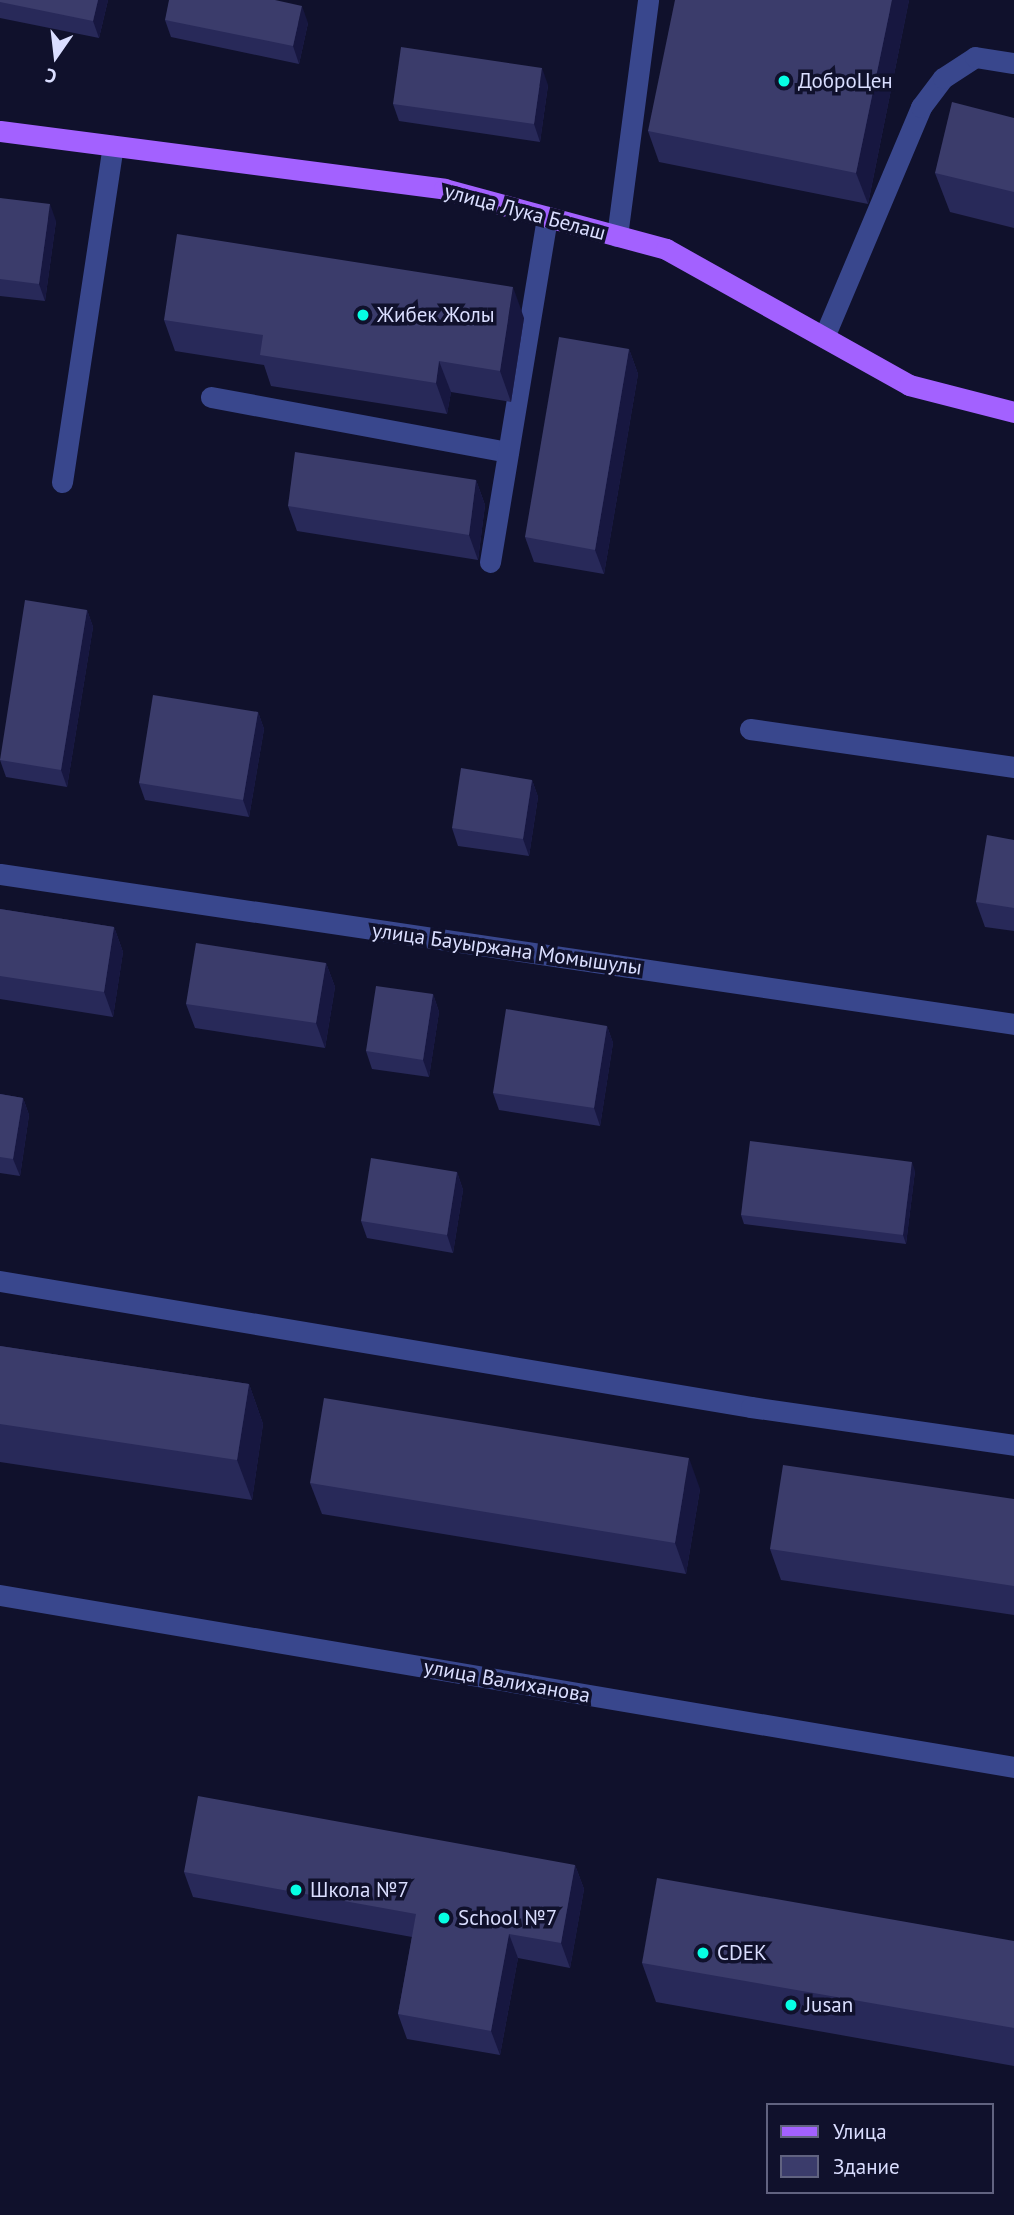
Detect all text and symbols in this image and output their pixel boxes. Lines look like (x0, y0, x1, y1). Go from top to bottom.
north arrow (21, 21, 91, 91)
text: С (43, 63, 59, 89)
place label: ДоброЦен (798, 68, 893, 94)
marker: ДоброЦен (776, 73, 792, 89)
street label: улица Лука Белаш (441, 178, 609, 246)
place label: Жибек Жолы (377, 302, 495, 328)
marker: Жибек Жолы (355, 307, 371, 323)
street label: улица Бауыржана Момышулы (370, 918, 644, 980)
street label: улица Валиханова (422, 1654, 592, 1708)
place label: Школа №7 (310, 1877, 409, 1903)
marker: Школа №7 (288, 1882, 304, 1898)
place label: School №7 (458, 1905, 557, 1931)
marker: School №7 (436, 1910, 452, 1926)
place label: CDEK (717, 1940, 767, 1966)
marker: CDEK (695, 1945, 711, 1961)
place label: Jusan (805, 1992, 853, 2018)
marker: Jusan (783, 1997, 799, 2013)
legend (766, 2103, 993, 2194)
text: Улица (833, 2118, 887, 2145)
text: Здание (833, 2153, 900, 2180)

